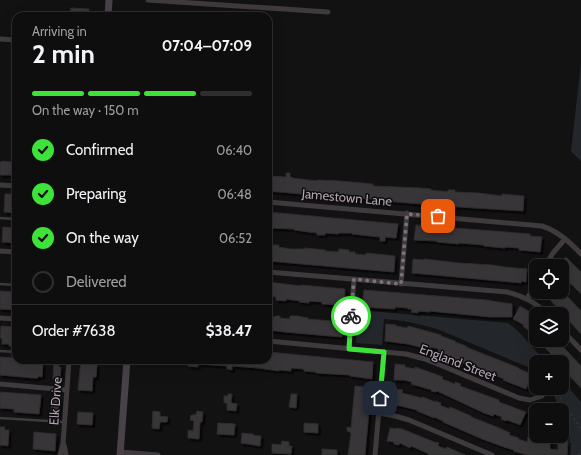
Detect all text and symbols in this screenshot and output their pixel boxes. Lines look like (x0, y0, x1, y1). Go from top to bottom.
text: Arriving in (32, 23, 87, 39)
text: 07:04–07:09 (162, 37, 252, 55)
text: 2 min (32, 38, 95, 70)
text: On the way · 150 m (32, 102, 139, 118)
icon: check (32, 139, 54, 161)
text: Confirmed (66, 141, 134, 159)
text: 06:40 (216, 142, 252, 158)
icon: check (32, 183, 54, 205)
text: Preparing (66, 185, 126, 203)
street label: Jamestown Lane (300, 185, 393, 209)
text: 06:48 (217, 186, 252, 202)
pin (421, 199, 455, 233)
icon: bag (427, 205, 449, 227)
icon: check (32, 227, 54, 249)
text: On the way (66, 229, 139, 247)
text: 06:52 (219, 230, 252, 246)
map controls (529, 259, 569, 443)
button: locate (529, 259, 569, 299)
text: Delivered (66, 273, 127, 291)
courier (331, 296, 371, 336)
icon: bike (340, 305, 362, 327)
button: layers (529, 307, 569, 347)
text: Order #7638 (32, 322, 116, 340)
text: $38.47 (206, 322, 252, 340)
street label: England Street (417, 340, 499, 384)
button: + (529, 355, 569, 395)
street label: Elk Drive (45, 376, 65, 426)
pin (363, 381, 397, 415)
icon: home (369, 387, 391, 409)
button: − (529, 403, 569, 443)

